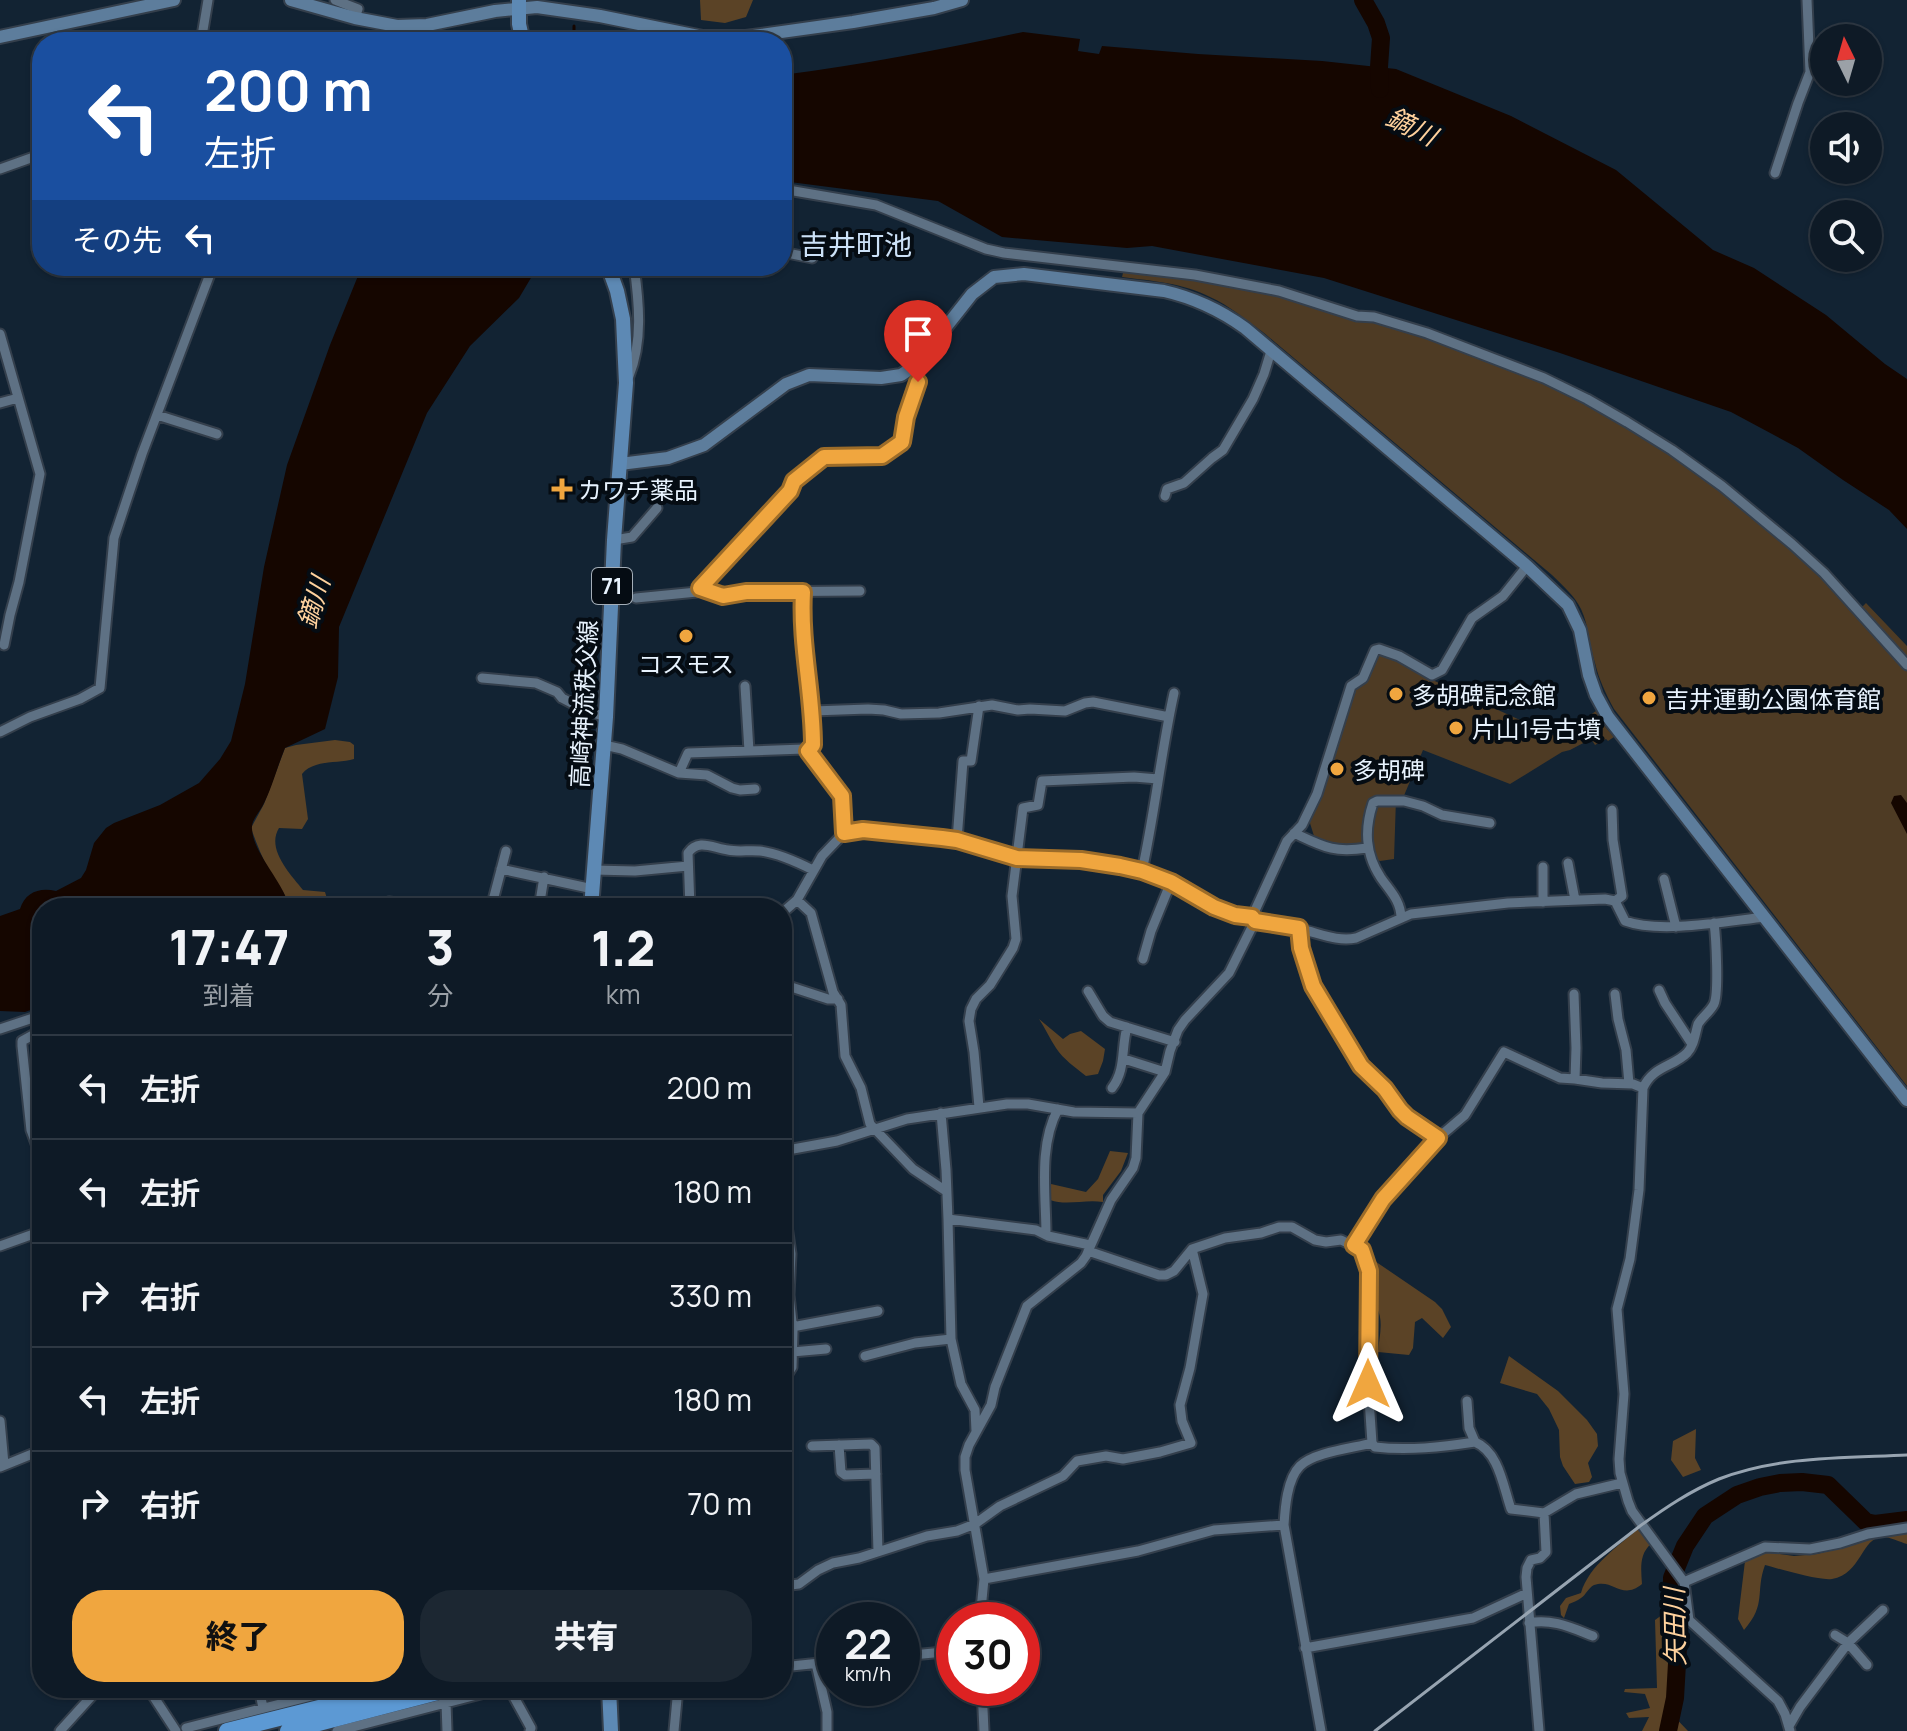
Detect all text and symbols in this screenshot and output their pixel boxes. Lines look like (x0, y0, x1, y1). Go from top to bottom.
north arrow (1810, 24, 1882, 96)
map controls (1810, 24, 1882, 272)
text: 200 m (204, 51, 373, 128)
icon: left (72, 64, 176, 168)
water label: 鏑川 (1381, 98, 1446, 155)
button: sound (1810, 112, 1882, 184)
text: 左折 (204, 128, 276, 177)
button: search (1810, 200, 1882, 272)
icon: left (178, 216, 222, 260)
text: その先 (72, 219, 162, 260)
district label: 吉井町池 (800, 225, 912, 263)
pin (884, 300, 952, 382)
icon: arrive (896, 312, 940, 356)
place label: カワチ薬品 (578, 473, 698, 506)
marker: カワチ薬品 (553, 480, 571, 498)
road number: 71 (592, 568, 632, 604)
water label: 鏑川 (288, 569, 339, 632)
street label: 高崎神流秩父線 (562, 619, 604, 789)
marker: コスモス (677, 627, 695, 645)
place label: コスモス (638, 647, 734, 680)
place label: 多胡碑記念館 (1412, 678, 1556, 711)
place label: 吉井運動公園体育館 (1665, 682, 1881, 715)
marker: 多胡碑記念館 (1387, 685, 1405, 703)
marker: 吉井運動公園体育館 (1640, 689, 1658, 707)
place label: 片山1号古墳 (1472, 712, 1601, 745)
marker: 片山1号古墳 (1447, 719, 1465, 737)
place label: 多胡碑 (1353, 753, 1425, 786)
marker: 多胡碑 (1328, 760, 1346, 778)
text: 17:47 (169, 914, 289, 979)
text: 3 (426, 914, 454, 979)
text: 1.2 (591, 915, 655, 980)
text: km (606, 976, 641, 1012)
text: 到着 (203, 977, 255, 1013)
text: 分 (427, 977, 453, 1013)
icon: left (72, 1065, 116, 1109)
text: 200 m (667, 1067, 752, 1108)
text: 左折 (140, 1068, 200, 1109)
icon: left (72, 1169, 116, 1213)
text: 180 m (673, 1171, 752, 1212)
text: 左折 (140, 1172, 200, 1213)
icon: right (72, 1273, 116, 1317)
text: 330 m (669, 1275, 752, 1316)
text: 右折 (140, 1276, 200, 1317)
position arrow (1326, 1342, 1410, 1426)
icon: left (72, 1377, 116, 1421)
text: 180 m (673, 1379, 752, 1420)
text: 左折 (140, 1380, 200, 1421)
icon: right (72, 1481, 116, 1525)
text: 70 m (687, 1483, 752, 1524)
text: 右折 (140, 1484, 200, 1525)
water label: 矢田川 (1655, 1585, 1693, 1666)
button: 終了 (72, 1590, 404, 1682)
button: 共有 (420, 1590, 752, 1682)
speed limit sign: 30 (936, 1602, 1040, 1706)
text: 22 (844, 1616, 892, 1671)
text: km/h (845, 1660, 891, 1687)

